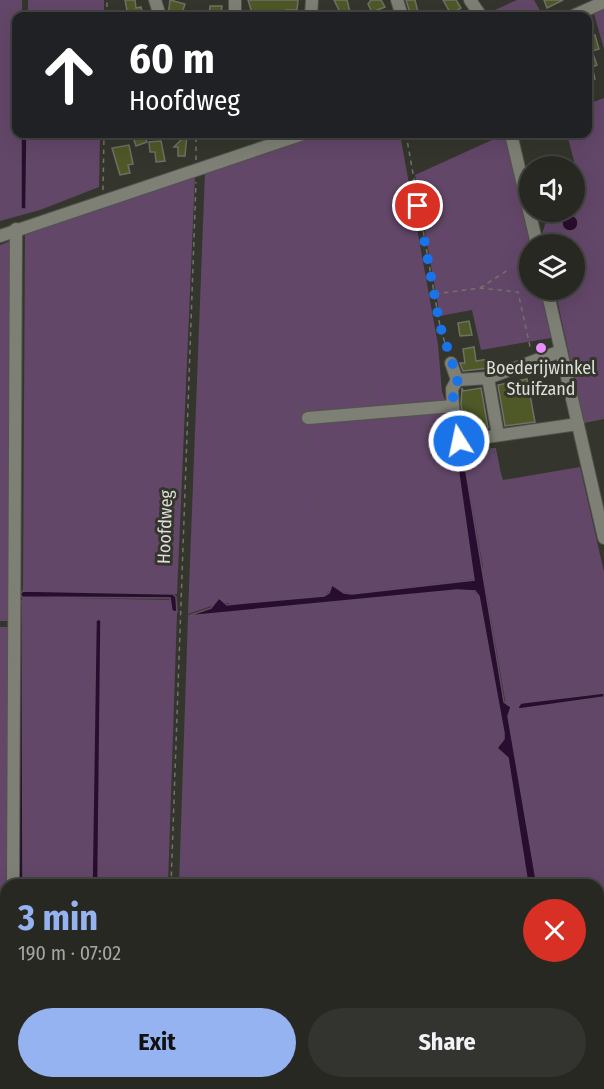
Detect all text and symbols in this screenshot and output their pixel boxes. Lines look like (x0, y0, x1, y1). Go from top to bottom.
text: 60 m (129, 34, 215, 84)
icon: ahead (30, 36, 108, 114)
text: Hoofdweg (129, 85, 240, 117)
map controls (519, 156, 585, 300)
button: sound (519, 156, 585, 222)
pin (392, 180, 443, 231)
icon: arrive (401, 189, 434, 222)
button: layers (519, 234, 585, 300)
marker: Boederijwinkel Stuifzand (534, 341, 548, 355)
place label: Boederijwinkel Stuifzand (486, 357, 596, 400)
position arrow (427, 409, 491, 473)
street label: Hoofdweg (153, 489, 177, 564)
text: 3 min (18, 896, 98, 940)
button: close (523, 899, 586, 962)
text: 190 m · 07:02 (18, 941, 121, 965)
button: Exit (18, 1008, 296, 1077)
button: Share (308, 1008, 586, 1077)

